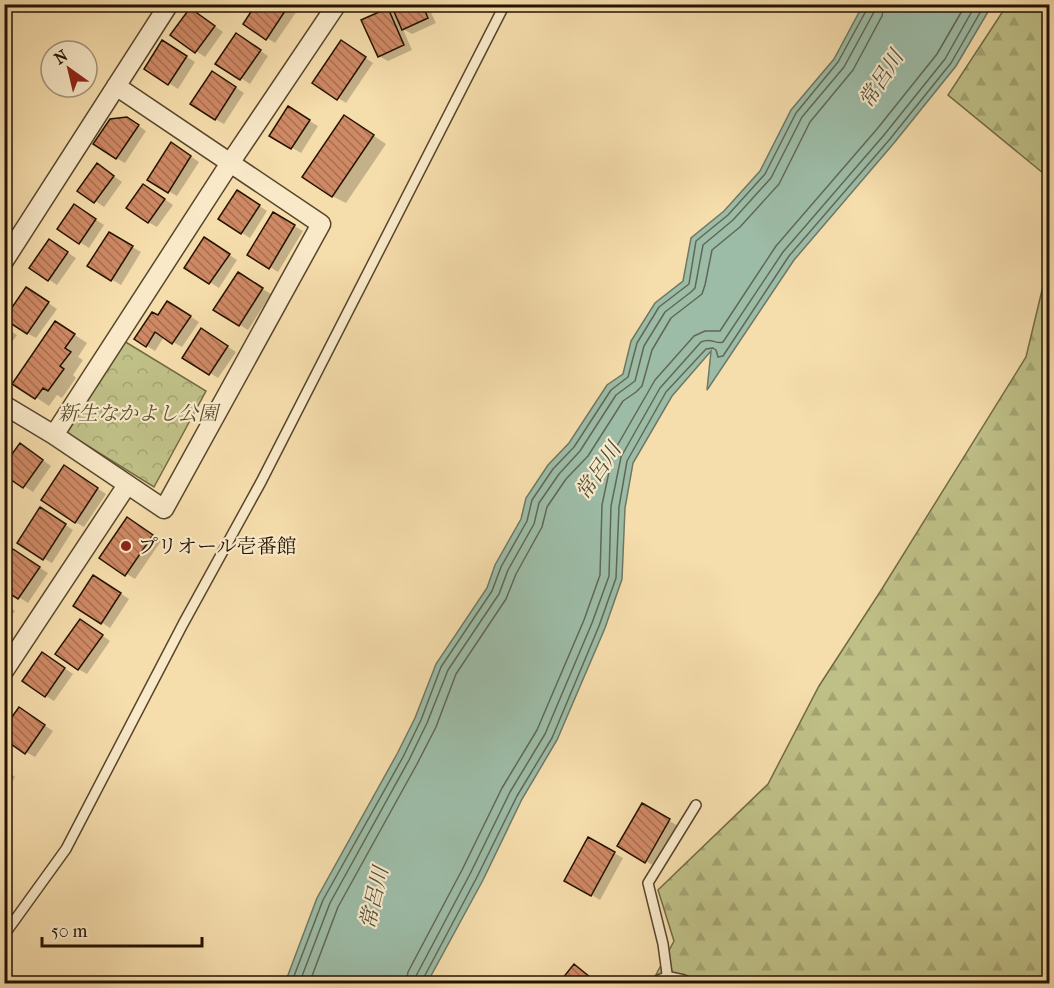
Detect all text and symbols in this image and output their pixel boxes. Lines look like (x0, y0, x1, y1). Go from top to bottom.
north arrow (39, 39, 99, 99)
water label: 常呂川 (854, 44, 909, 112)
text: N (51, 45, 72, 68)
park label: 新生なかよし公園 (58, 402, 221, 425)
water label: 常呂川 (570, 437, 627, 504)
place label: プリオール壱番館 (138, 535, 297, 558)
marker: プリオール壱番館 (119, 539, 133, 553)
water label: 常呂川 (355, 863, 393, 931)
scale bar (42, 910, 202, 948)
text: 50 m (51, 921, 88, 942)

